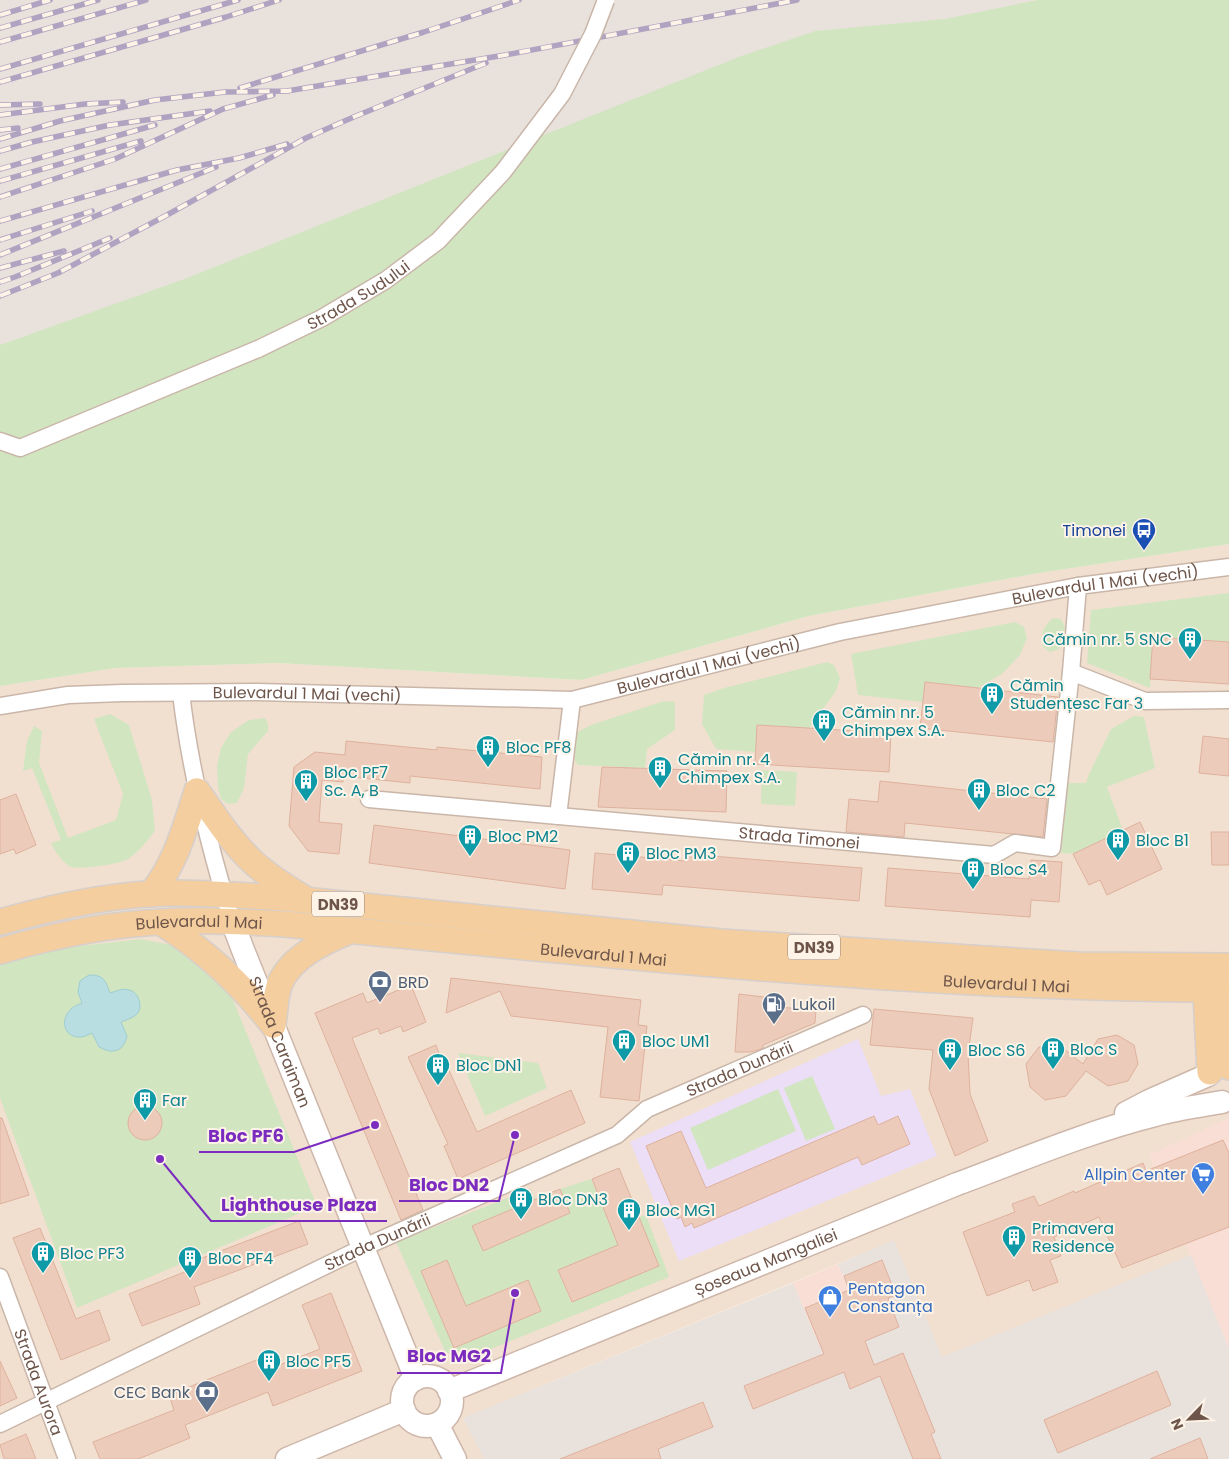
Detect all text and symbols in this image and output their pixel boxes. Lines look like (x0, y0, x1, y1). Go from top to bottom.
street label: Strada Sudului (303, 255, 414, 335)
bus stop icon: Timonei (1131, 517, 1157, 551)
place label: Timonei (1063, 519, 1126, 542)
street label: Bulevardul 1 Mai (vechi) (1010, 559, 1200, 610)
building icon: Cămin nr. 5 SNC (1177, 626, 1203, 660)
place label: Cămin nr. 5 SNC (1043, 628, 1172, 651)
street label: Bulevardul 1 Mai (vechi) (614, 631, 803, 700)
place label: Cămin Studențesc Far 3 (1010, 674, 1143, 715)
street label: Bulevardul 1 Mai (vechi) (213, 680, 402, 707)
building icon: Cămin Studențesc Far 3 (979, 681, 1005, 715)
place label: Cămin nr. 5 Chimpex S.A. (842, 701, 945, 742)
building icon: Cămin nr. 5 Chimpex S.A. (811, 708, 837, 742)
building icon: Bloc PF8 (475, 734, 501, 768)
place label: Bloc PF8 (506, 736, 571, 759)
place label: Cămin nr. 4 Chimpex S.A. (678, 748, 781, 789)
building icon: Cămin nr. 4 Chimpex S.A. (647, 755, 673, 789)
place label: Bloc PF7 Sc. A, B (324, 761, 388, 802)
building icon: Bloc PF7 Sc. A, B (293, 768, 319, 802)
building icon: Bloc C2 (966, 777, 992, 811)
place label: Bloc C2 (996, 779, 1056, 802)
street label: Strada Timonei (738, 821, 861, 854)
building icon: Bloc PM2 (457, 823, 483, 857)
place label: Bloc PM2 (488, 825, 558, 848)
building icon: Bloc B1 (1105, 827, 1131, 861)
place label: Bloc B1 (1136, 829, 1189, 852)
building icon: Bloc PM3 (615, 840, 641, 874)
place label: Bloc PM3 (646, 842, 716, 865)
building icon: Bloc S4 (960, 856, 986, 890)
place label: Bloc S4 (990, 858, 1047, 881)
road number: DN39 (312, 892, 364, 916)
street label: Bulevardul 1 Mai (135, 909, 263, 935)
road number: DN39 (788, 934, 840, 960)
street label: Bulevardul 1 Mai (539, 937, 668, 972)
bank icon: BRD (367, 969, 393, 1003)
street label: Bulevardul 1 Mai (942, 969, 1070, 998)
place label: BRD (398, 971, 429, 994)
street label: Strada Caraiman (243, 973, 317, 1111)
fuel station icon: Lukoil (761, 991, 787, 1025)
place label: Lukoil (792, 993, 836, 1016)
building icon: Bloc UM1 (611, 1028, 637, 1062)
place label: Bloc UM1 (642, 1030, 710, 1053)
street label: Strada Dunării (682, 1035, 797, 1102)
building icon: Bloc S (1040, 1036, 1066, 1070)
building icon: Bloc S6 (937, 1037, 963, 1071)
place label: Bloc S (1070, 1038, 1117, 1061)
place label: Bloc S6 (968, 1039, 1026, 1062)
building icon: Bloc DN1 (425, 1052, 451, 1086)
place label: Bloc DN1 (456, 1054, 522, 1077)
building icon: Far (132, 1087, 158, 1121)
place label: Far (162, 1089, 187, 1112)
callout: Bloc PF6 (199, 1119, 294, 1152)
text: Bloc PF6 (208, 1123, 284, 1148)
supermarket icon: Allpin Center (1190, 1161, 1216, 1195)
place label: Allpin Center (1084, 1163, 1186, 1186)
callout: Bloc DN2 (399, 1168, 499, 1201)
text: Bloc DN2 (409, 1172, 489, 1197)
building icon: Bloc DN3 (508, 1186, 534, 1220)
callout: Lighthouse Plaza (211, 1188, 387, 1221)
place label: Bloc DN3 (538, 1188, 608, 1211)
text: Lighthouse Plaza (221, 1192, 377, 1217)
building icon: Bloc MG1 (616, 1197, 642, 1231)
place label: Bloc MG1 (646, 1199, 715, 1222)
street label: Strada Dunării (320, 1208, 434, 1276)
place label: Primavera Residence (1032, 1217, 1115, 1258)
street label: Șoseaua Mangaliei (691, 1223, 841, 1301)
building icon: Primavera Residence (1001, 1224, 1027, 1258)
building icon: Bloc PF3 (30, 1240, 56, 1274)
place label: Bloc PF3 (60, 1242, 125, 1265)
building icon: Bloc PF4 (177, 1245, 203, 1279)
place label: Bloc PF4 (208, 1247, 273, 1270)
place label: Pentagon Constanța (848, 1277, 933, 1318)
shop icon: Pentagon Constanța (817, 1284, 843, 1318)
street label: Strada Aurora (9, 1326, 69, 1439)
callout: Bloc MG2 (397, 1340, 501, 1373)
text: Bloc MG2 (407, 1343, 491, 1368)
building icon: Bloc PF5 (256, 1348, 282, 1382)
place label: Bloc PF5 (286, 1350, 351, 1373)
bank icon: CEC Bank (194, 1379, 220, 1413)
place label: CEC Bank (114, 1381, 191, 1404)
north arrow (1164, 1394, 1214, 1444)
text: N (1166, 1415, 1188, 1433)

